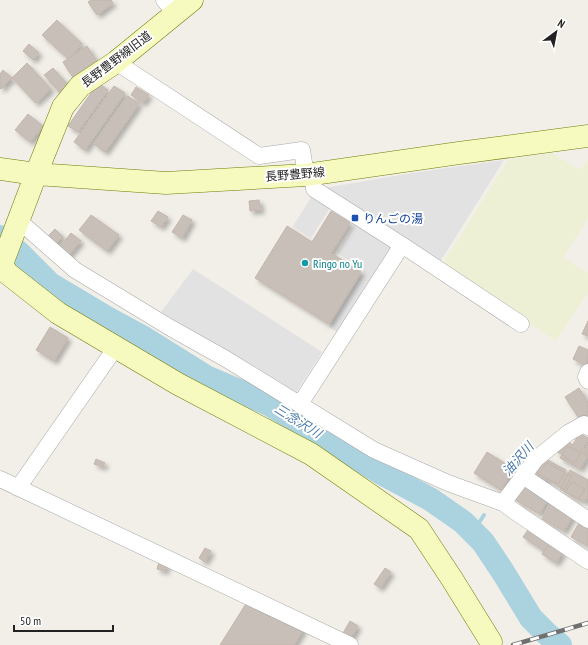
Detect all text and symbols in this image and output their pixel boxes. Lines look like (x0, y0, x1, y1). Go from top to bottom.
north arrow (536, 12, 576, 52)
text: N (555, 16, 568, 31)
street label: 長野豊野線旧道 (78, 28, 154, 90)
street label: 長野豊野線 (264, 164, 326, 184)
place label: りんごの湯 (363, 211, 423, 226)
marker: りんごの湯 (350, 213, 360, 223)
place label: Ringo no Yu (313, 256, 362, 271)
marker: Ringo no Yu (300, 258, 310, 268)
water label: 三念沢川 (271, 400, 326, 443)
water label: 油沢川 (499, 437, 539, 479)
scale bar (14, 607, 113, 633)
text: 50 m (20, 613, 41, 628)

